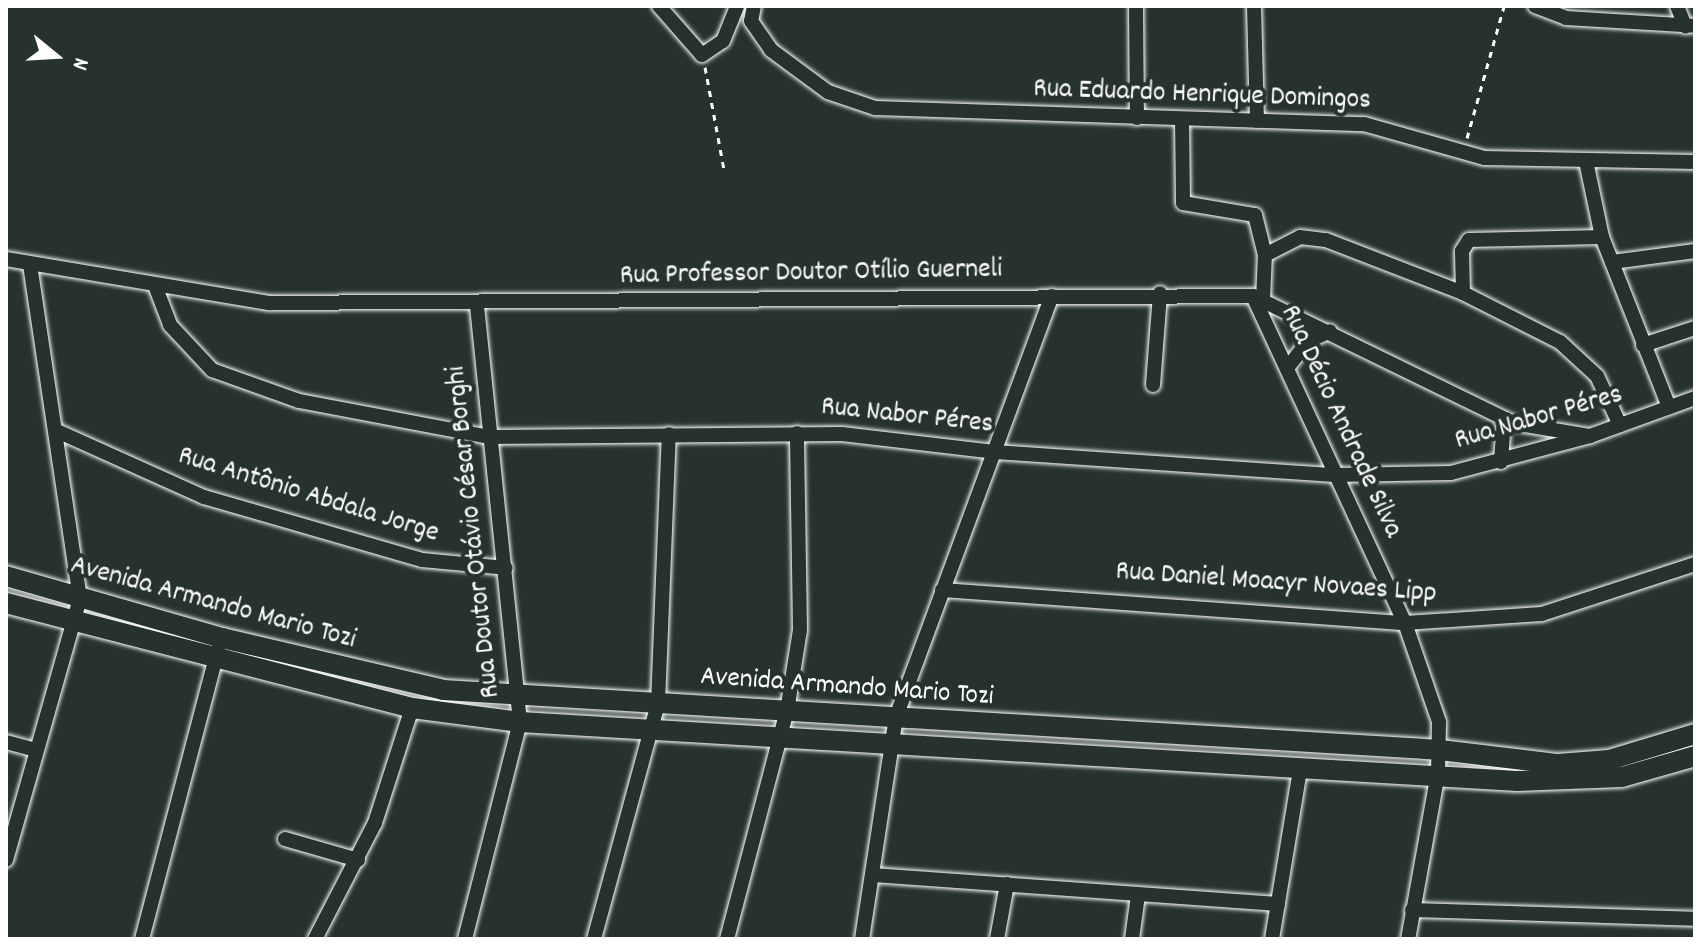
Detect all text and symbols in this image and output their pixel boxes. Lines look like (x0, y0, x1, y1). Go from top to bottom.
north arrow (16, 16, 96, 96)
text: N (63, 54, 96, 74)
street label: Rua Eduardo Henrique Domingos (1033, 73, 1371, 119)
street label: Rua Professor Doutor Otílio Guerneli (619, 254, 1003, 294)
street label: Rua Décio Andrade Silva (1271, 300, 1409, 544)
street label: Rua Doutor Otávio César Borghi (441, 364, 509, 700)
street label: Rua Nabor Péres (1451, 379, 1627, 459)
street label: Rua Nabor Péres (819, 391, 995, 443)
street label: Rua Antônio Abdala Jorge (174, 440, 442, 552)
street label: Avenida Armando Mario Tozi (67, 550, 359, 658)
street label: Rua Daniel Moacyr Novaes Lipp (1114, 556, 1438, 612)
street label: Avenida Armando Mario Tozi (699, 661, 995, 715)

